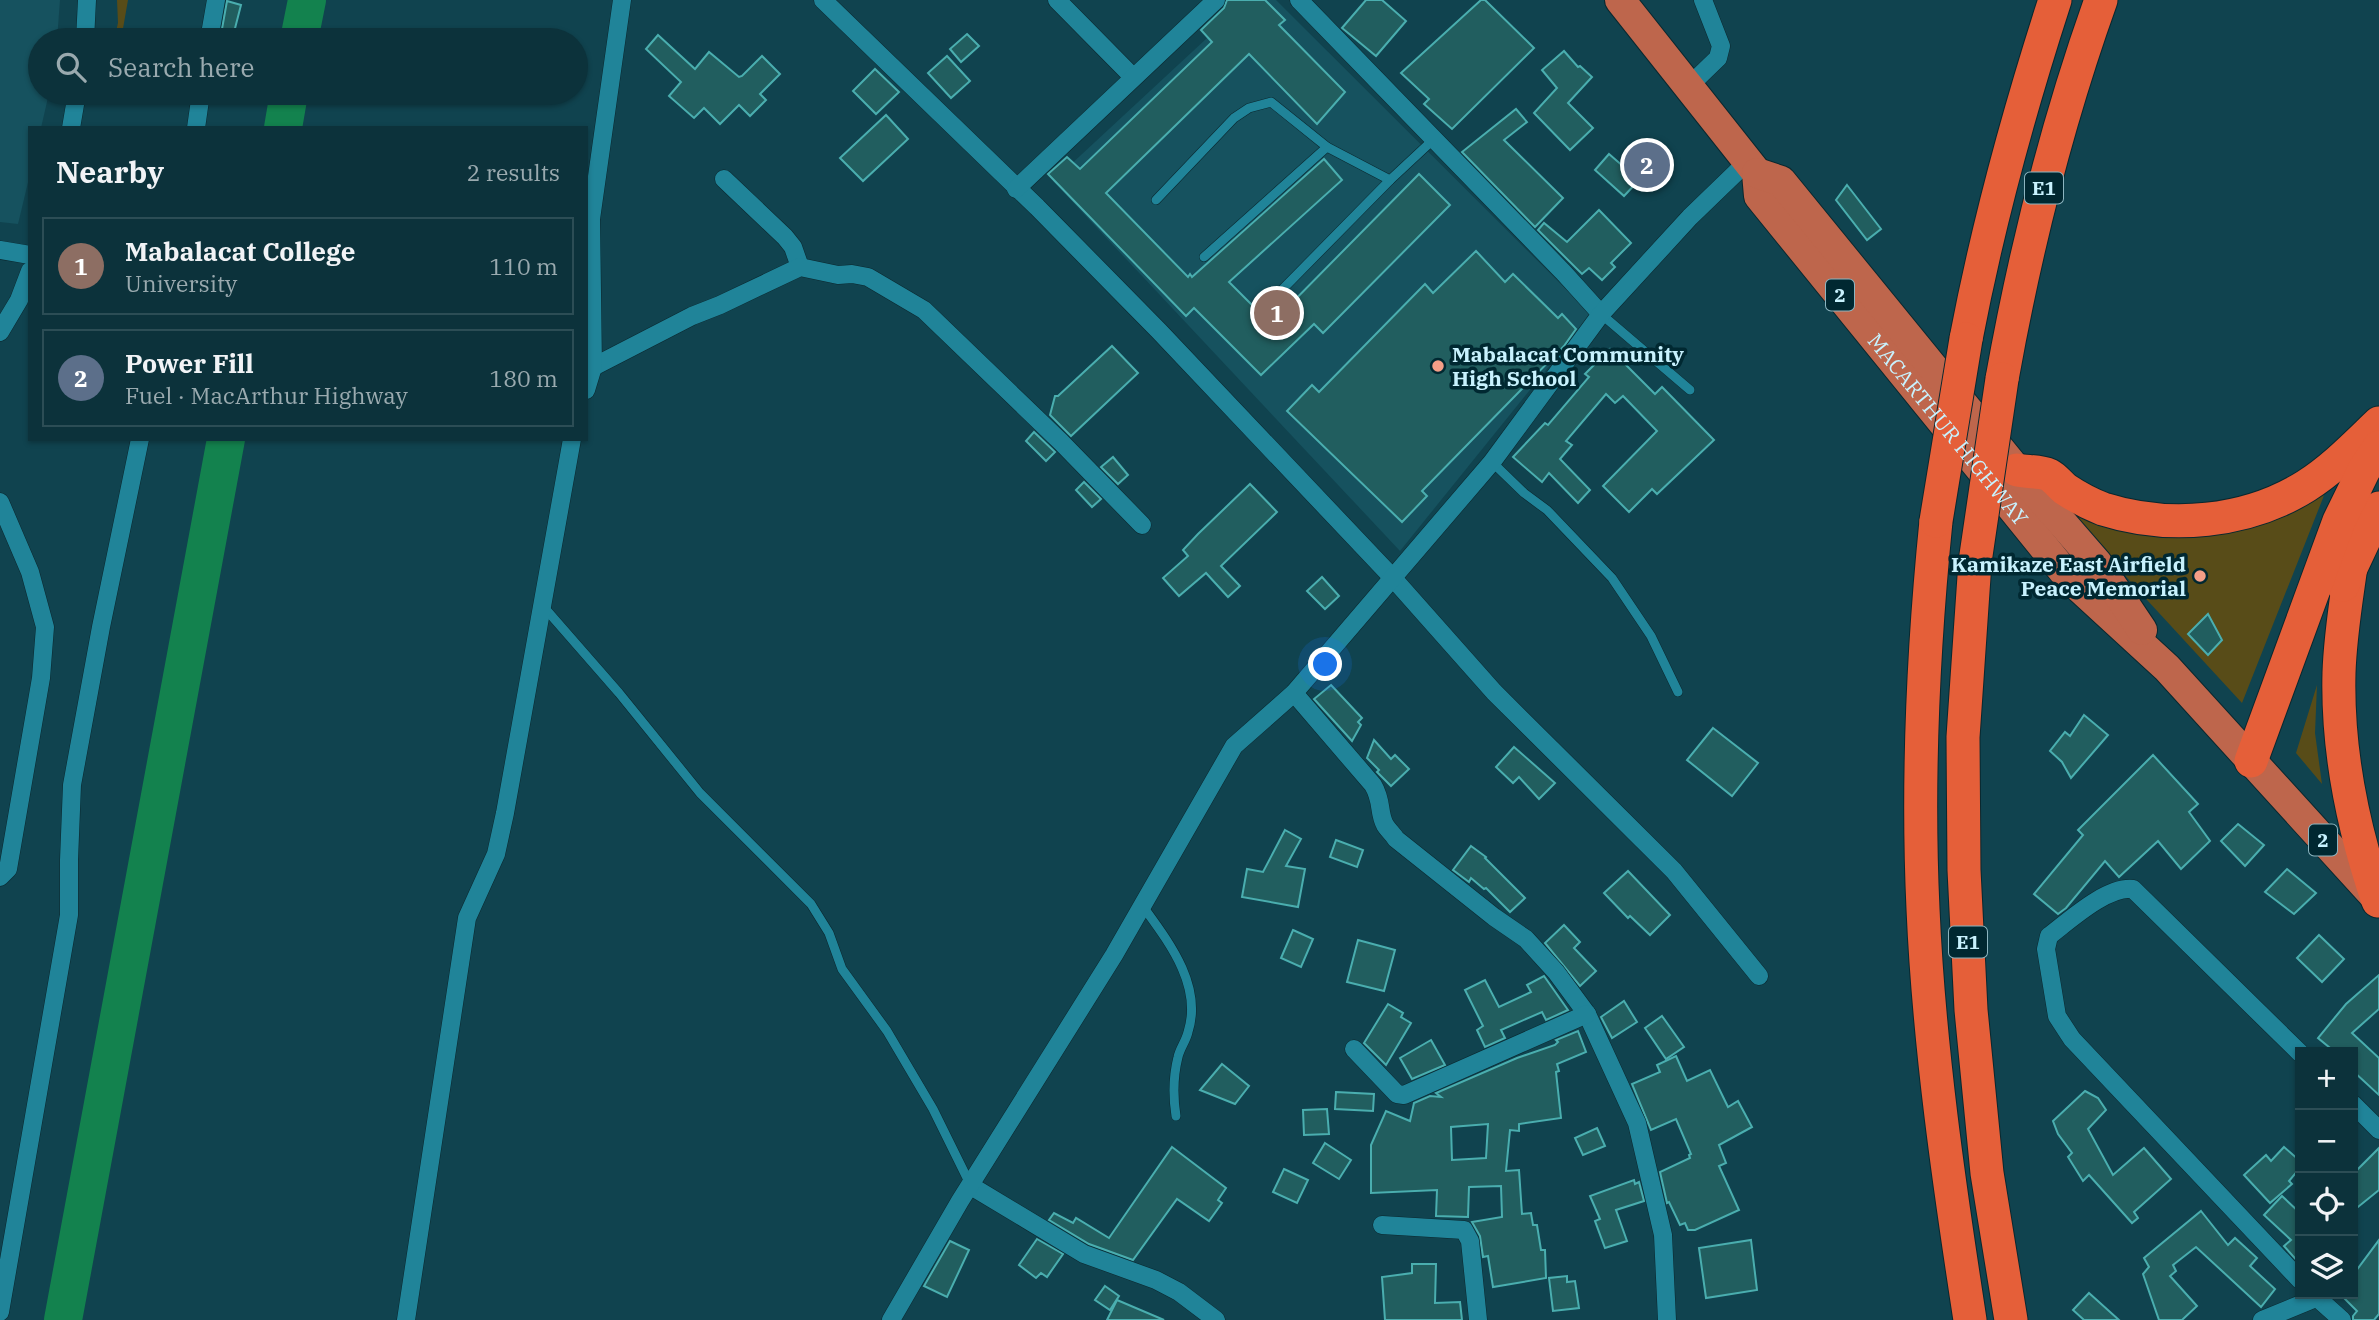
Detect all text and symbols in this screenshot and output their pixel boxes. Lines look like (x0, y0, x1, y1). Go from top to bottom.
search box (28, 28, 588, 105)
icon: search (52, 48, 90, 86)
text: Search here (108, 50, 254, 84)
pin: 2 (1624, 139, 1670, 191)
text: Nearby (56, 152, 164, 191)
text: 2 results (467, 157, 560, 187)
road number: E1 (2025, 172, 2063, 204)
text: Mabalacat College (125, 234, 355, 268)
text: 1 (74, 251, 88, 281)
text: 110 m (489, 251, 558, 281)
text: University (125, 268, 237, 298)
road number: 2 (1826, 280, 1854, 310)
pin: 1 (1254, 287, 1300, 339)
street label: MACARTHUR HIGHWAY (1862, 327, 2035, 531)
place label: Mabalacat Community High School (1452, 340, 1684, 392)
text: Power Fill (125, 346, 254, 380)
marker: Mabalacat Community High School (1430, 358, 1446, 374)
text: 2 (74, 363, 88, 393)
text: 180 m (489, 363, 558, 393)
text: Fuel · MacArthur Highway (125, 380, 408, 410)
place label: Kamikaze East Airfield Peace Memorial (1951, 550, 2186, 602)
marker: Kamikaze East Airfield Peace Memorial (2192, 568, 2208, 584)
your location (1308, 647, 1342, 681)
road number: 2 (2309, 824, 2337, 856)
road number: E1 (1949, 926, 1987, 958)
map controls (2295, 1047, 2358, 1299)
button: + (2295, 1047, 2358, 1110)
button: − (2295, 1110, 2358, 1173)
button: locate (2295, 1173, 2358, 1236)
button: layers (2295, 1236, 2358, 1299)

